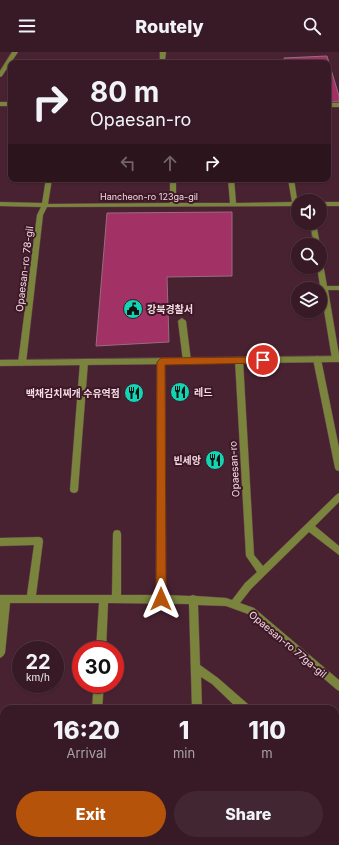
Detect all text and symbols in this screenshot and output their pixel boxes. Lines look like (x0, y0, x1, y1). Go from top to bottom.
icon: menu (16, 15, 38, 37)
icon: search (301, 15, 323, 37)
text: Routely (135, 16, 204, 37)
text: 80 m (90, 75, 159, 109)
icon: right (24, 76, 76, 128)
text: Opaesan-ro (90, 109, 191, 130)
icon: left (117, 152, 139, 174)
icon: ahead (159, 152, 181, 174)
icon: right (201, 152, 223, 174)
street label: Hancheon-ro 123ga-gil (100, 191, 198, 202)
map controls (291, 194, 327, 318)
button: sound (291, 194, 327, 230)
street label: Opaesan-ro 78-gil (13, 225, 35, 313)
button: search (291, 238, 327, 274)
button: layers (291, 282, 327, 318)
public building icon: 강북경찰서 (122, 298, 144, 320)
place label: 강북경찰서 (147, 303, 193, 315)
pin (246, 343, 280, 377)
icon: arrive (252, 349, 274, 371)
restaurant icon: 레드 (169, 381, 191, 403)
restaurant icon: 백채김치찌개 수유역점 (123, 382, 145, 404)
place label: 레드 (194, 386, 212, 398)
place label: 백채김치찌개 수유역점 (26, 387, 120, 399)
street label: Opaesan-ro (227, 441, 241, 497)
restaurant icon: 빈세앙 (204, 449, 226, 471)
place label: 빈세앙 (173, 454, 201, 466)
position arrow (140, 578, 182, 620)
street label: Opaesan-ro 77ga-gil (247, 608, 329, 680)
speed limit sign: 30 (72, 641, 124, 693)
text: 22 (25, 650, 51, 674)
text: km/h (26, 671, 50, 683)
text: 16:20 (53, 716, 120, 745)
text: 1 (179, 716, 189, 745)
text: 110 (248, 716, 286, 745)
text: Arrival (66, 745, 106, 761)
text: min (173, 745, 195, 761)
text: m (261, 745, 273, 761)
button: Exit (16, 791, 166, 837)
button: Share (174, 791, 323, 837)

